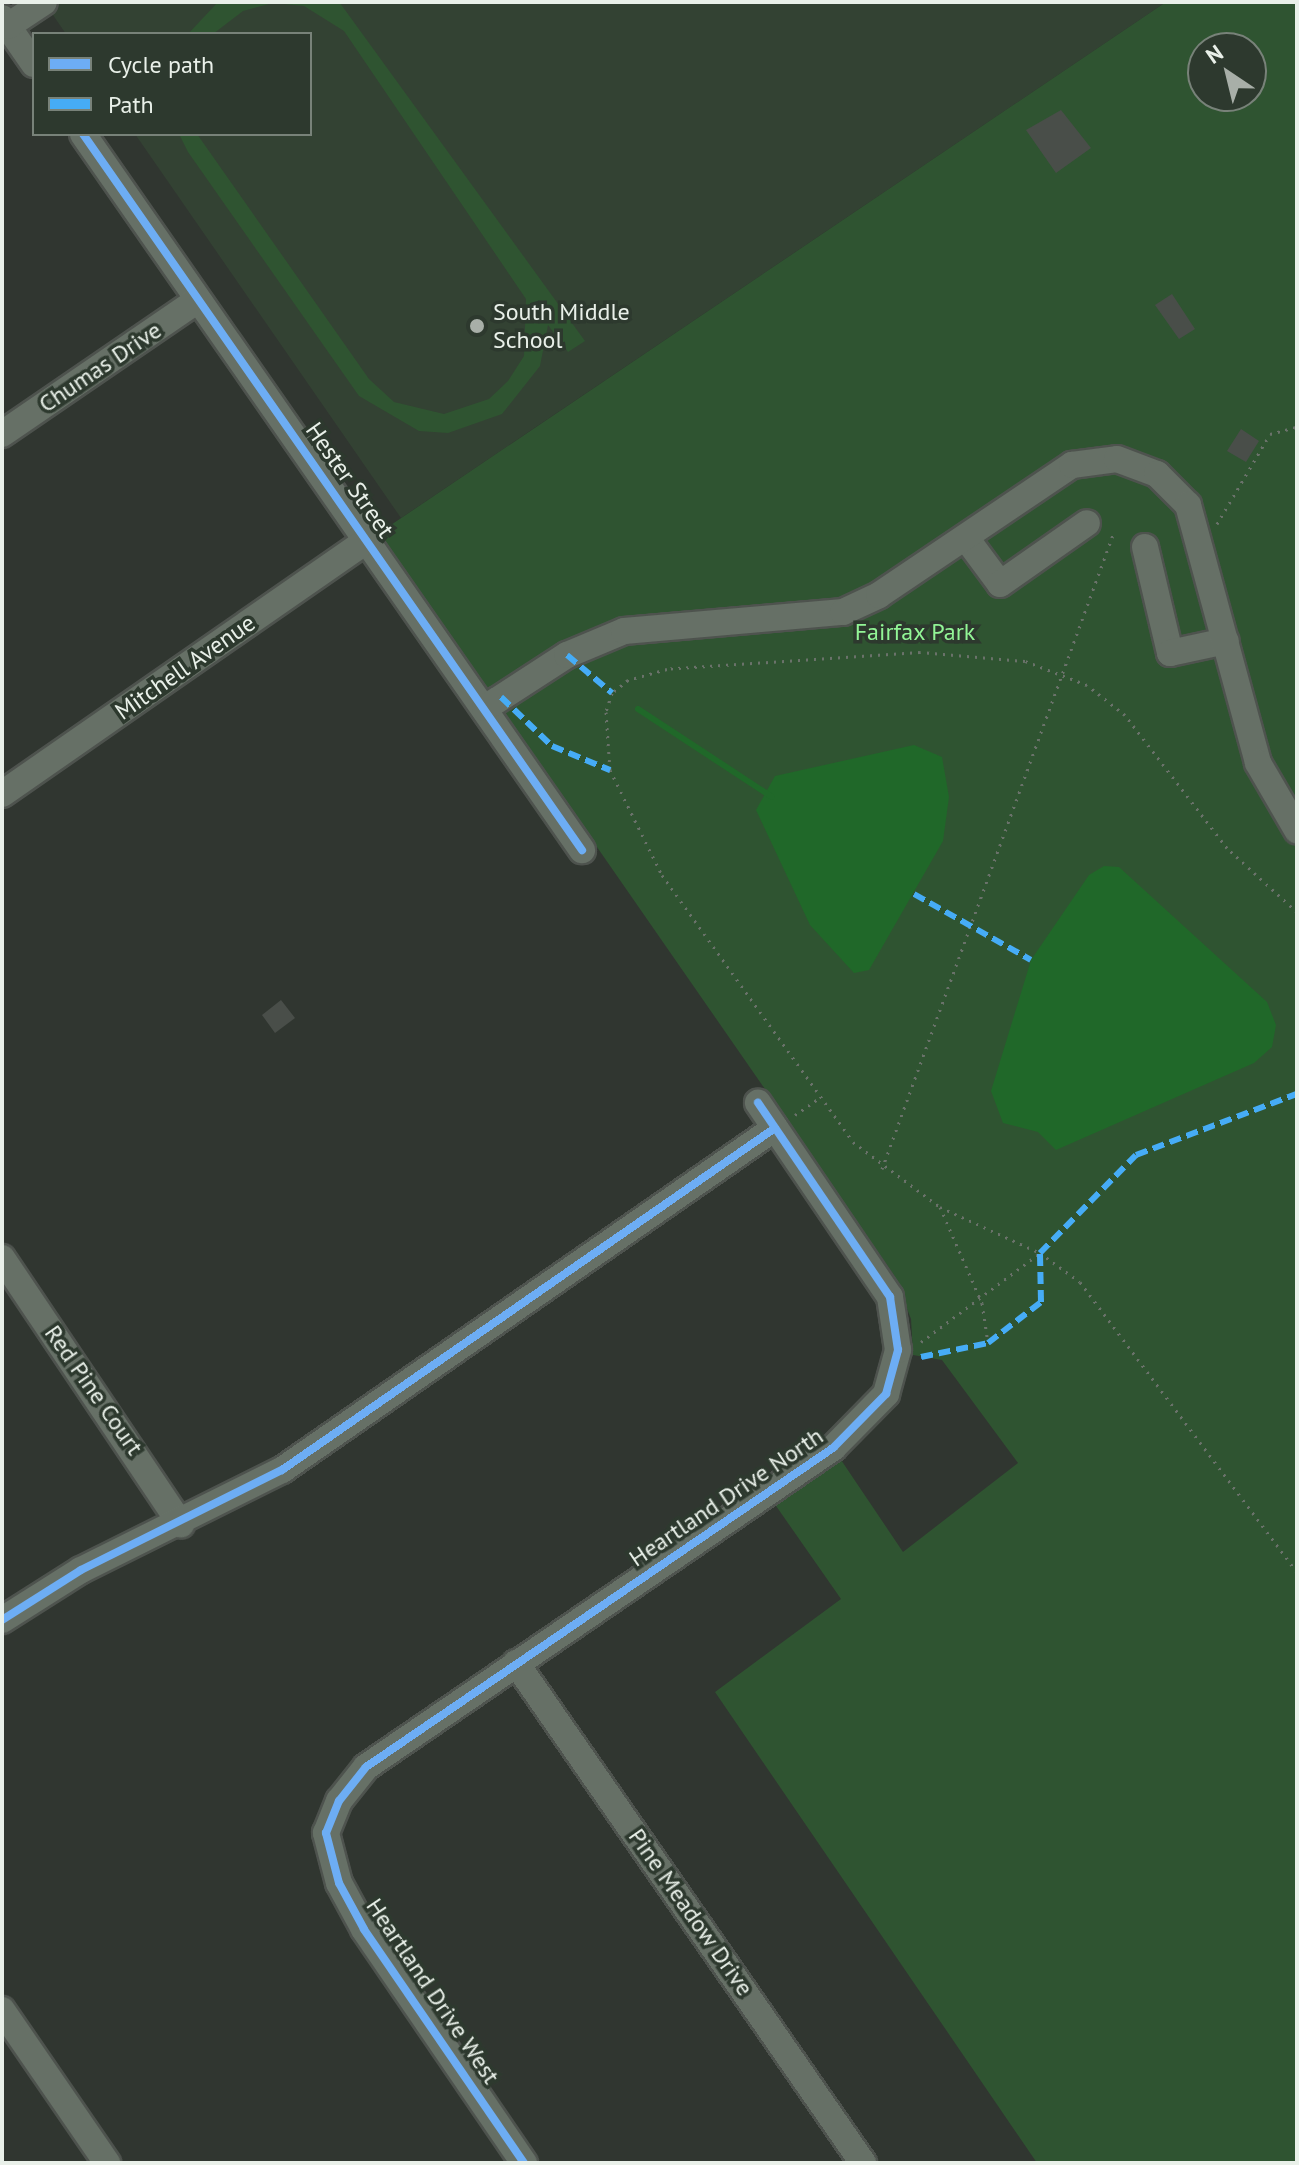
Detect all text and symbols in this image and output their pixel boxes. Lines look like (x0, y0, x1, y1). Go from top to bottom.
legend (32, 32, 312, 136)
north arrow (1187, 32, 1267, 112)
text: N (1200, 38, 1228, 70)
text: Cycle path (108, 49, 214, 80)
text: Path (108, 89, 154, 120)
place label: South Middle School (493, 298, 630, 354)
street label: Chumas Drive (33, 316, 167, 418)
marker: South Middle School (468, 317, 486, 335)
street label: Hester Street (300, 417, 400, 543)
street label: Mitchell Avenue (109, 608, 261, 726)
park label: Fairfax Park (854, 618, 976, 646)
street label: Red Pine Court (39, 1320, 149, 1460)
street label: Heartland Drive North (623, 1421, 829, 1573)
street label: Pine Meadow Drive (622, 1823, 760, 2001)
street label: Heartland Drive West (360, 1893, 506, 2089)

